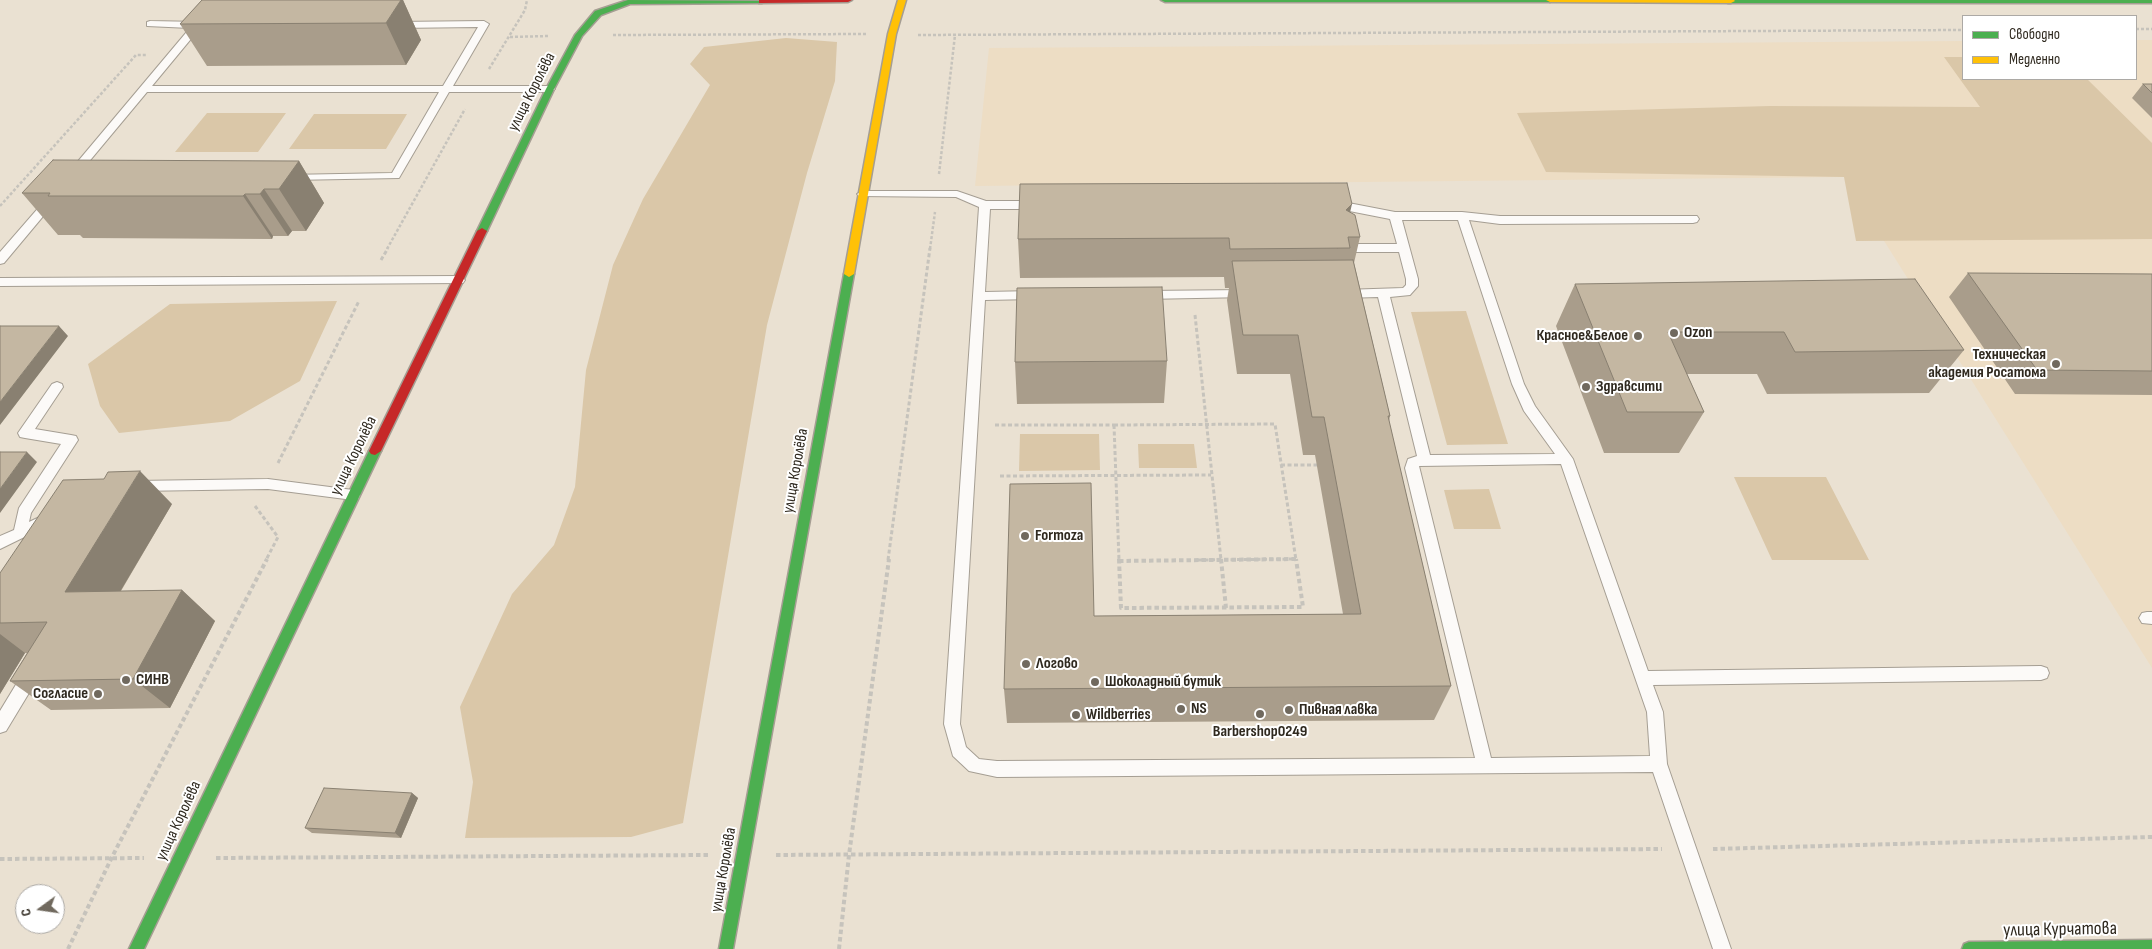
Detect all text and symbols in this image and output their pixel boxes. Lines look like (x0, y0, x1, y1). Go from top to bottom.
legend (1962, 15, 2137, 80)
text: Свободно (2009, 25, 2060, 44)
street label: улица Королёва (504, 49, 560, 135)
text: Медленно (2009, 50, 2060, 69)
place label: Ozon (1684, 323, 1712, 343)
place label: Красное&Белое (1536, 326, 1628, 346)
marker: Ozon (1668, 327, 1680, 339)
marker: Красное&Белое (1632, 330, 1644, 342)
place label: Техническая академия Росатома (1928, 345, 2046, 383)
marker: Техническая академия Росатома (2050, 358, 2062, 370)
place label: Здравсити (1596, 377, 1662, 397)
marker: Здравсити (1580, 381, 1592, 393)
street label: улица Королёва (327, 413, 381, 499)
street label: улица Королёва (779, 427, 813, 515)
place label: Formoza (1035, 526, 1083, 546)
marker: Formoza (1019, 530, 1031, 542)
place label: Логово (1036, 654, 1078, 674)
marker: Логово (1020, 658, 1032, 670)
place label: СИНВ (136, 670, 169, 690)
place label: Шоколадный бутик (1105, 672, 1221, 692)
marker: СИНВ (120, 674, 132, 686)
marker: Шоколадный бутик (1089, 676, 1101, 688)
place label: Согласие (33, 684, 88, 704)
marker: Согласие (92, 688, 104, 700)
place label: NS (1191, 699, 1207, 719)
place label: Пивная лавка (1299, 700, 1377, 720)
marker: NS (1175, 703, 1187, 715)
marker: Пивная лавка (1283, 704, 1295, 716)
place label: Wildberries (1086, 705, 1151, 725)
marker: Barbershop0249 (1254, 708, 1266, 720)
marker: Wildberries (1070, 709, 1082, 721)
place label: Barbershop0249 (1213, 722, 1307, 742)
street label: улица Королёва (152, 778, 206, 864)
street label: улица Королёва (707, 826, 741, 914)
north arrow (15, 884, 65, 934)
text: С (17, 907, 35, 918)
street label: улица Курчатова (2003, 918, 2117, 942)

